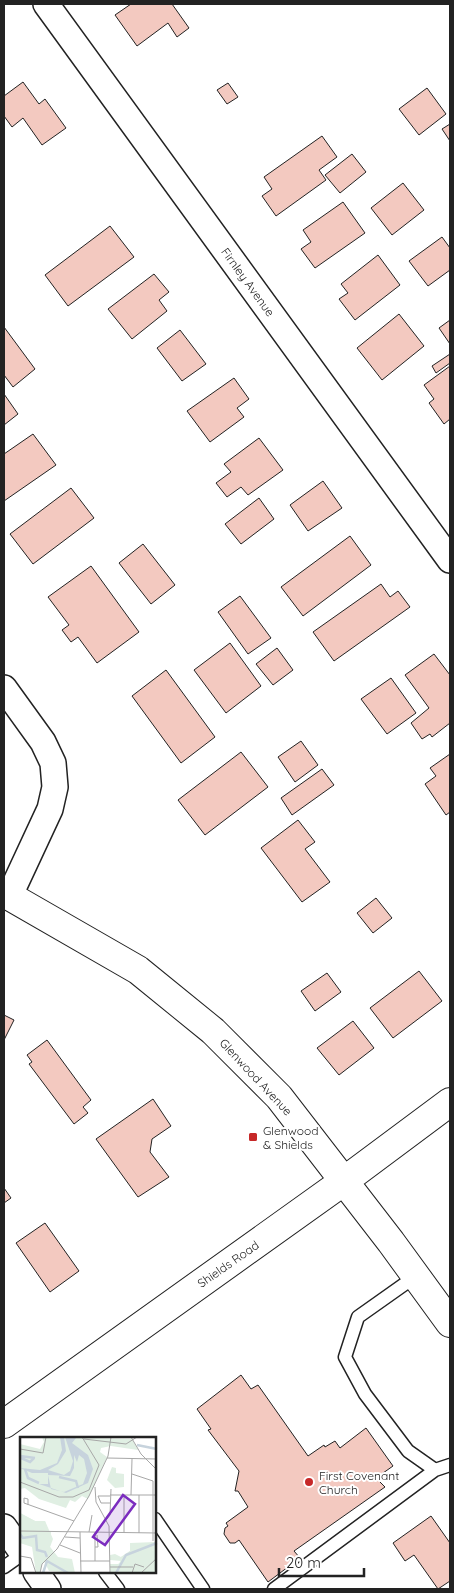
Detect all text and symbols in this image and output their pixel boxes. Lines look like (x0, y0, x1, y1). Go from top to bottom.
street label: Firnley Avenue (218, 245, 278, 320)
street label: Glenwood Avenue (216, 1035, 296, 1119)
place label: Glenwood & Shields (263, 1123, 319, 1152)
marker: Glenwood & Shields (247, 1131, 259, 1143)
street label: Shields Road (194, 1237, 262, 1291)
inset map (20, 1437, 156, 1573)
place label: First Covenant Church (319, 1468, 399, 1497)
marker: First Covenant Church (303, 1476, 315, 1488)
scale bar (279, 1546, 364, 1578)
text: 20 m (286, 1553, 321, 1572)

